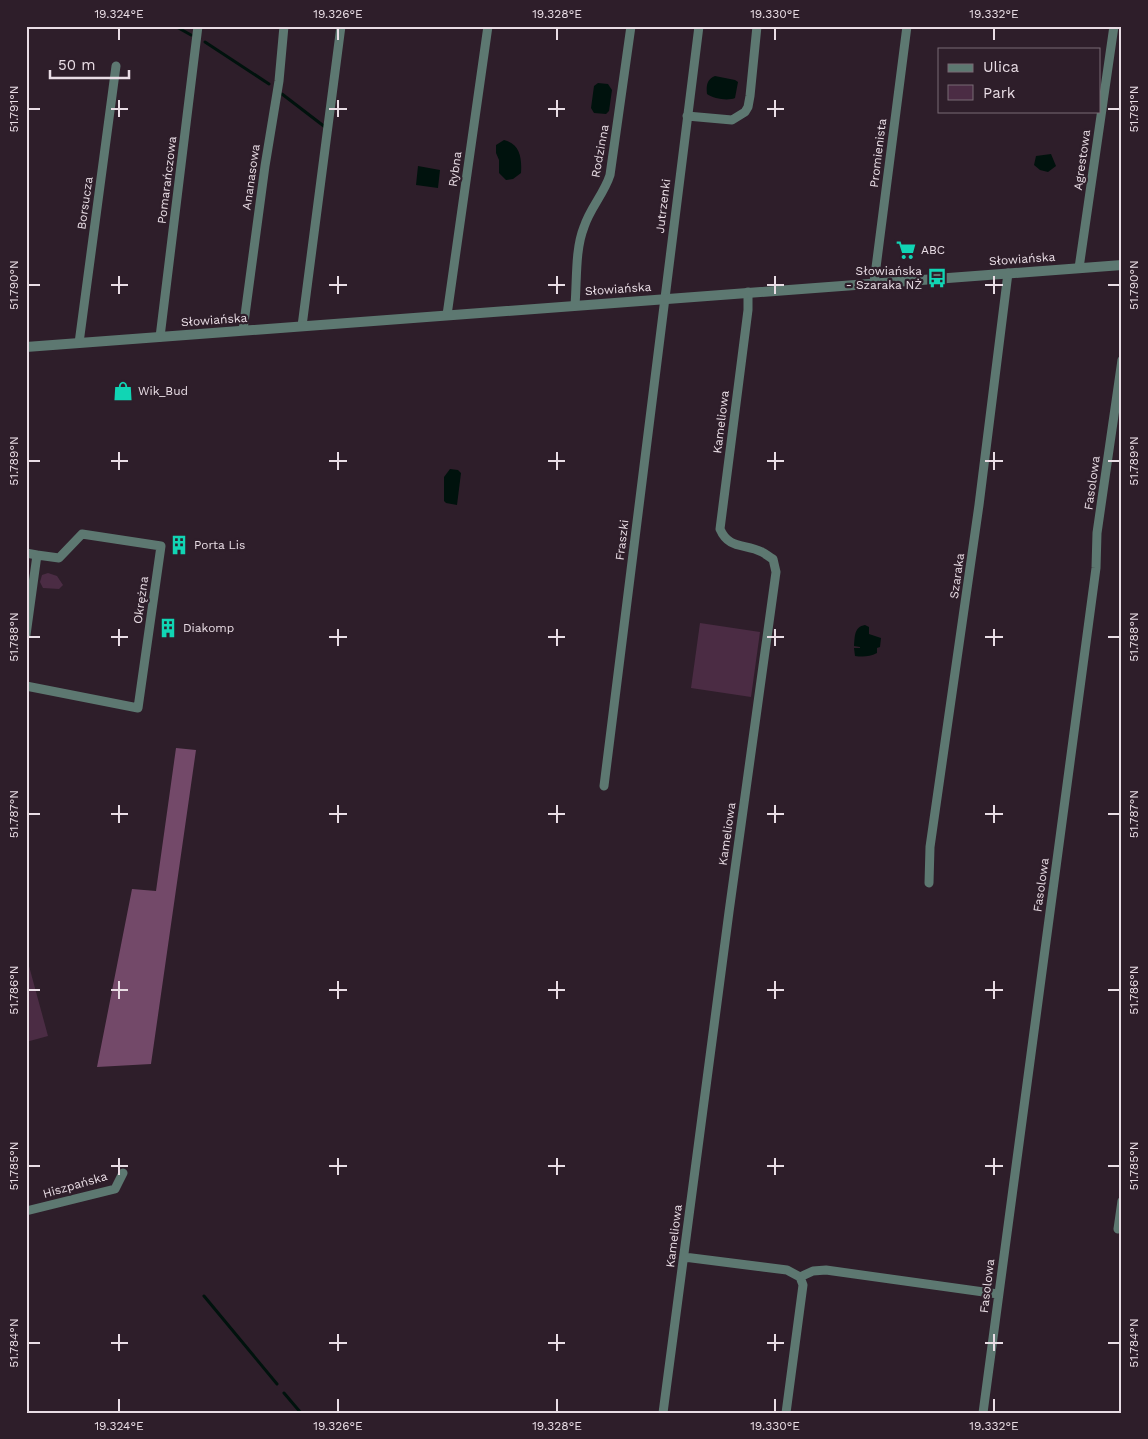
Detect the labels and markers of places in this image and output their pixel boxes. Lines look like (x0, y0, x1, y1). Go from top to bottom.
supermarket icon: ABC (895, 239, 917, 261)
place label: ABC (921, 243, 945, 257)
place label: Słowiańska - Szaraka NŻ (846, 264, 922, 292)
bus stop icon: Słowiańska - Szaraka NŻ (926, 267, 948, 289)
shop icon: Wik_Bud (112, 380, 134, 402)
place label: Wik_Bud (138, 384, 188, 398)
building icon: Porta Lis (168, 534, 190, 556)
place label: Porta Lis (194, 538, 245, 552)
building icon: Diakomp (157, 617, 179, 639)
place label: Diakomp (183, 621, 234, 635)

